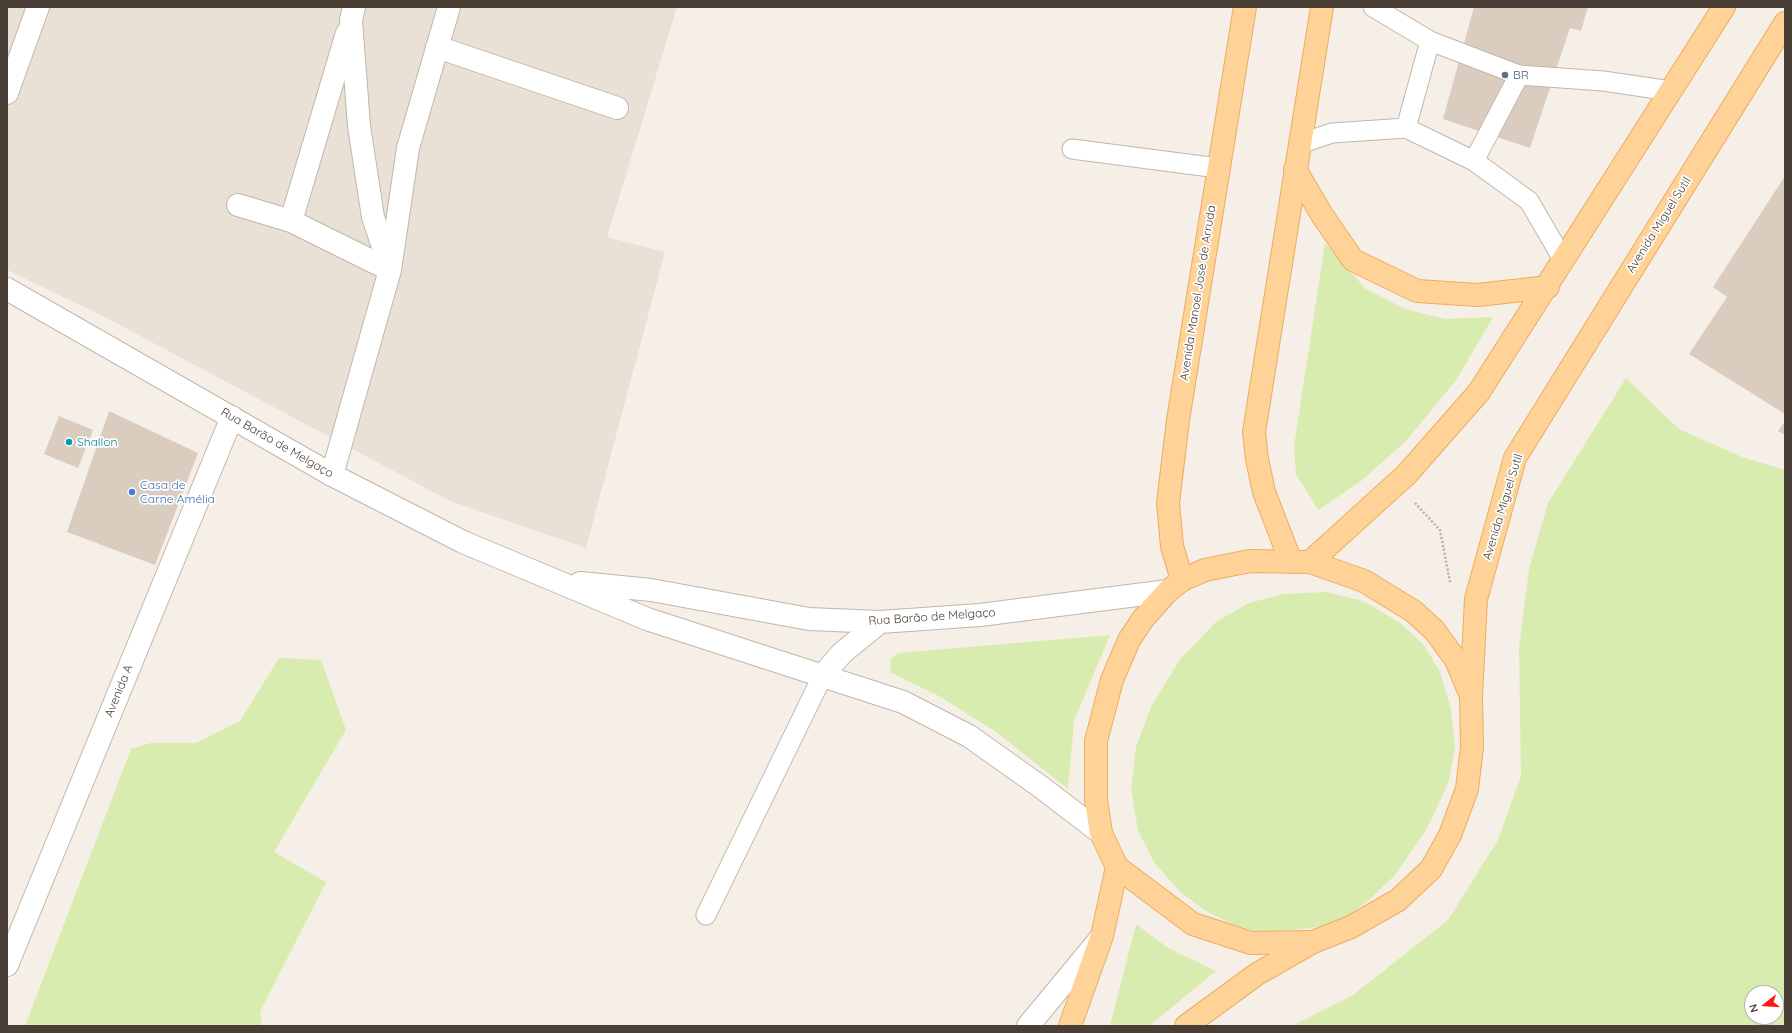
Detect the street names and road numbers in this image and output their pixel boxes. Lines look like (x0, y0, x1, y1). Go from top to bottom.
street label: Avenida Miguel Sutil (1624, 174, 1694, 276)
street label: Avenida Manoel José de Arruda (1177, 204, 1219, 382)
street label: Rua Barão de Melgaço (218, 405, 336, 481)
street label: Avenida Miguel Sutil (1480, 452, 1526, 562)
street label: Rua Barão de Melgaço (868, 605, 996, 629)
street label: Avenida A (102, 663, 136, 719)

